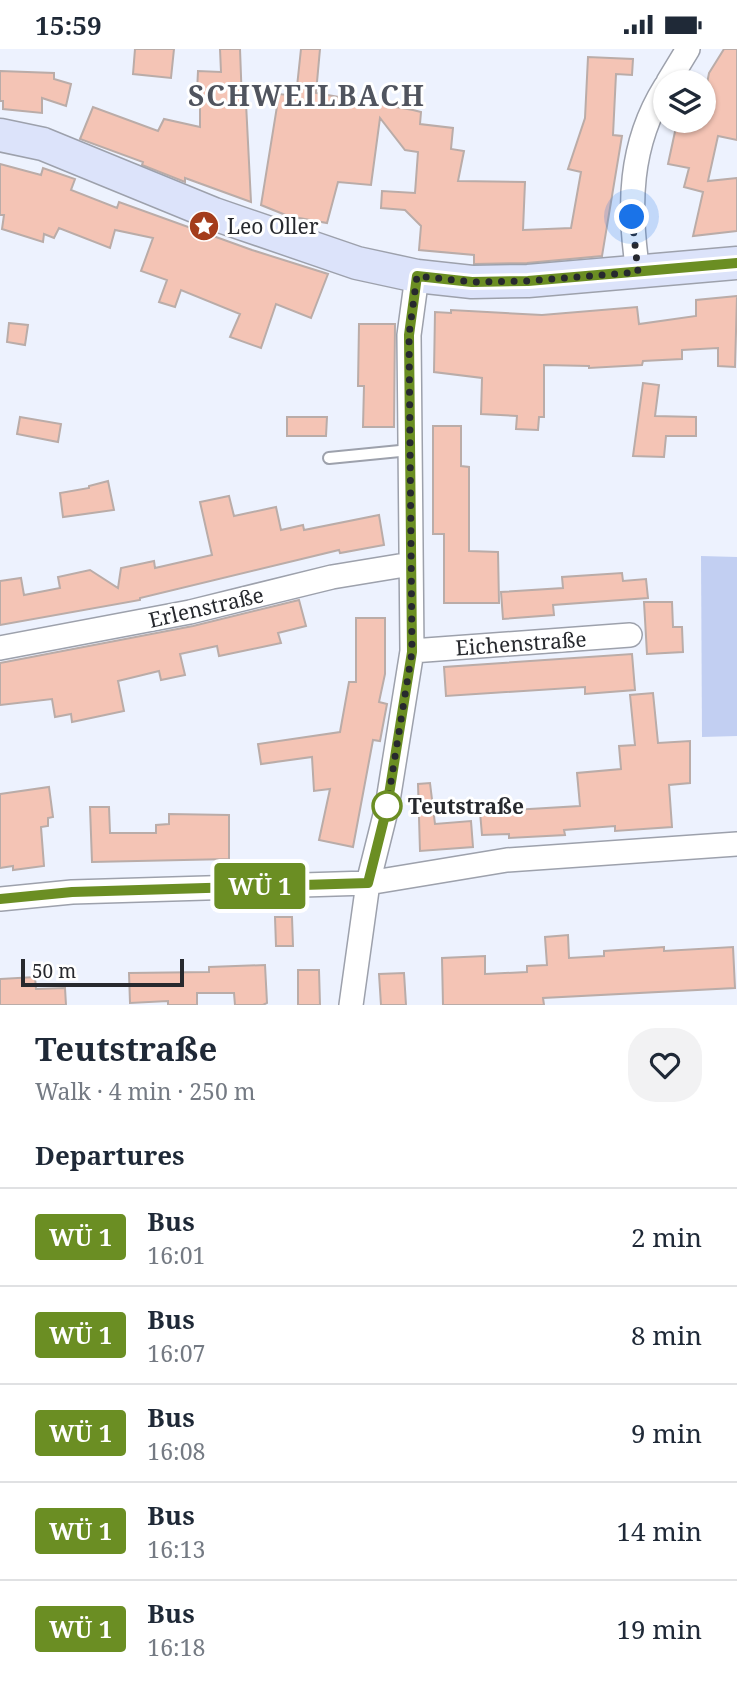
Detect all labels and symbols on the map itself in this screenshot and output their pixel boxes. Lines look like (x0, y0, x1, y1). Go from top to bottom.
district label: SCHWEILBACH (188, 76, 426, 114)
your location (614, 199, 649, 234)
place icon: Leo Oller (187, 209, 221, 243)
place label: Leo Oller (227, 212, 319, 240)
street label: Erlenstraße (146, 580, 266, 634)
street label: Eichenstraße (455, 624, 587, 662)
marker: Teutstraße (372, 791, 402, 821)
place label: Teutstraße (408, 792, 524, 820)
line badge: WÜ 1 (211, 863, 309, 909)
scale bar (21, 956, 184, 988)

